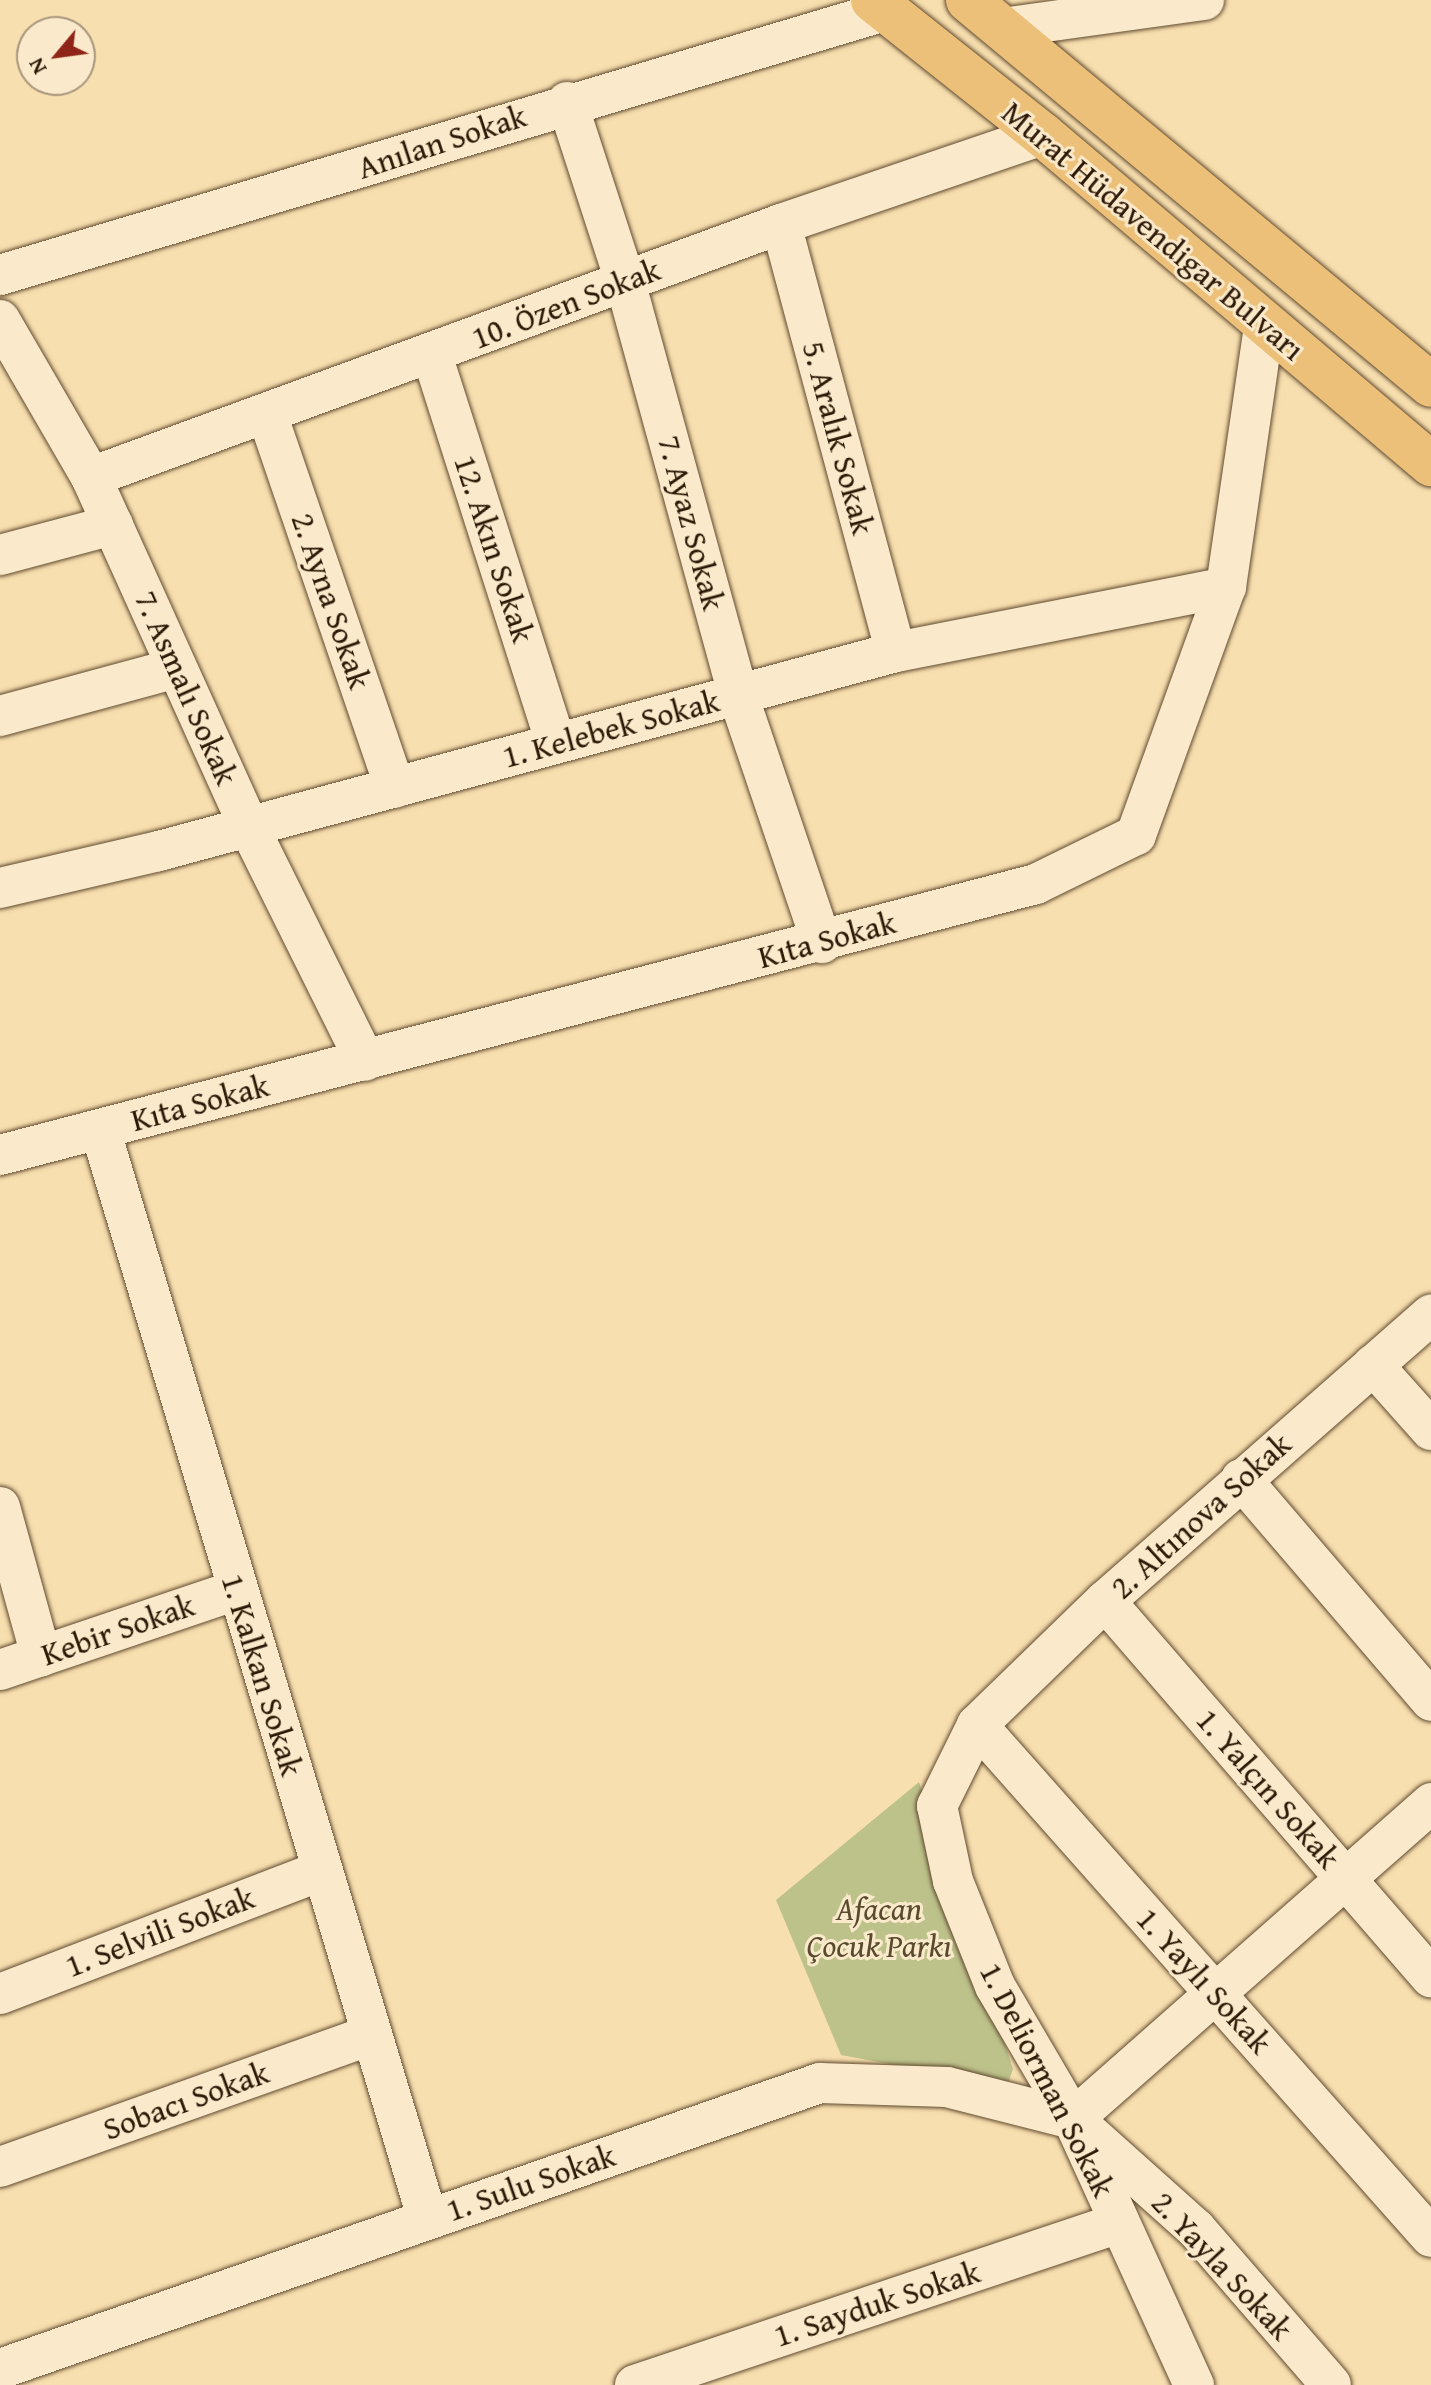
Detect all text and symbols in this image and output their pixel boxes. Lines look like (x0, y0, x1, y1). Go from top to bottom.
north arrow (16, 16, 96, 96)
text: N (19, 52, 54, 81)
street label: Murat Hüdavendigar Bulvarı (994, 93, 1312, 369)
street label: Anılan Sokak (353, 97, 531, 187)
street label: 10. Özen Sokak (466, 250, 666, 358)
street label: 5. Aralık Sokak (794, 337, 882, 539)
street label: 7. Ayaz Sokak (649, 431, 733, 615)
street label: 12. Akın Sokak (446, 450, 542, 648)
street label: 2. Ayna Sokak (283, 508, 379, 694)
street label: 7. Asmalı Sokak (126, 585, 246, 791)
street label: 1. Kelebek Sokak (499, 682, 723, 776)
street label: Kıta Sokak (754, 903, 900, 977)
street label: Kıta Sokak (127, 1066, 273, 1140)
street label: 2. Altınova Sokak (1103, 1425, 1299, 1607)
street label: 1. Kalkan Sokak (213, 1569, 311, 1781)
street label: Kebir Sokak (36, 1586, 200, 1674)
street label: 1. Yalçın Sokak (1188, 1701, 1348, 1877)
street label: 1. Selvili Sokak (60, 1878, 260, 1986)
park label: Afacan Çocuk Parkı (807, 1891, 951, 1966)
street label: 1. Yaylı Sokak (1128, 1900, 1280, 2062)
street label: 1. Deliorman Sokak (971, 1956, 1123, 2204)
street label: Sobacı Sokak (98, 2053, 274, 2149)
street label: 1. Sulu Sokak (442, 2136, 620, 2230)
street label: 2. Yayla Sokak (1143, 2184, 1301, 2348)
street label: 1. Sayduk Sokak (769, 2253, 985, 2355)

